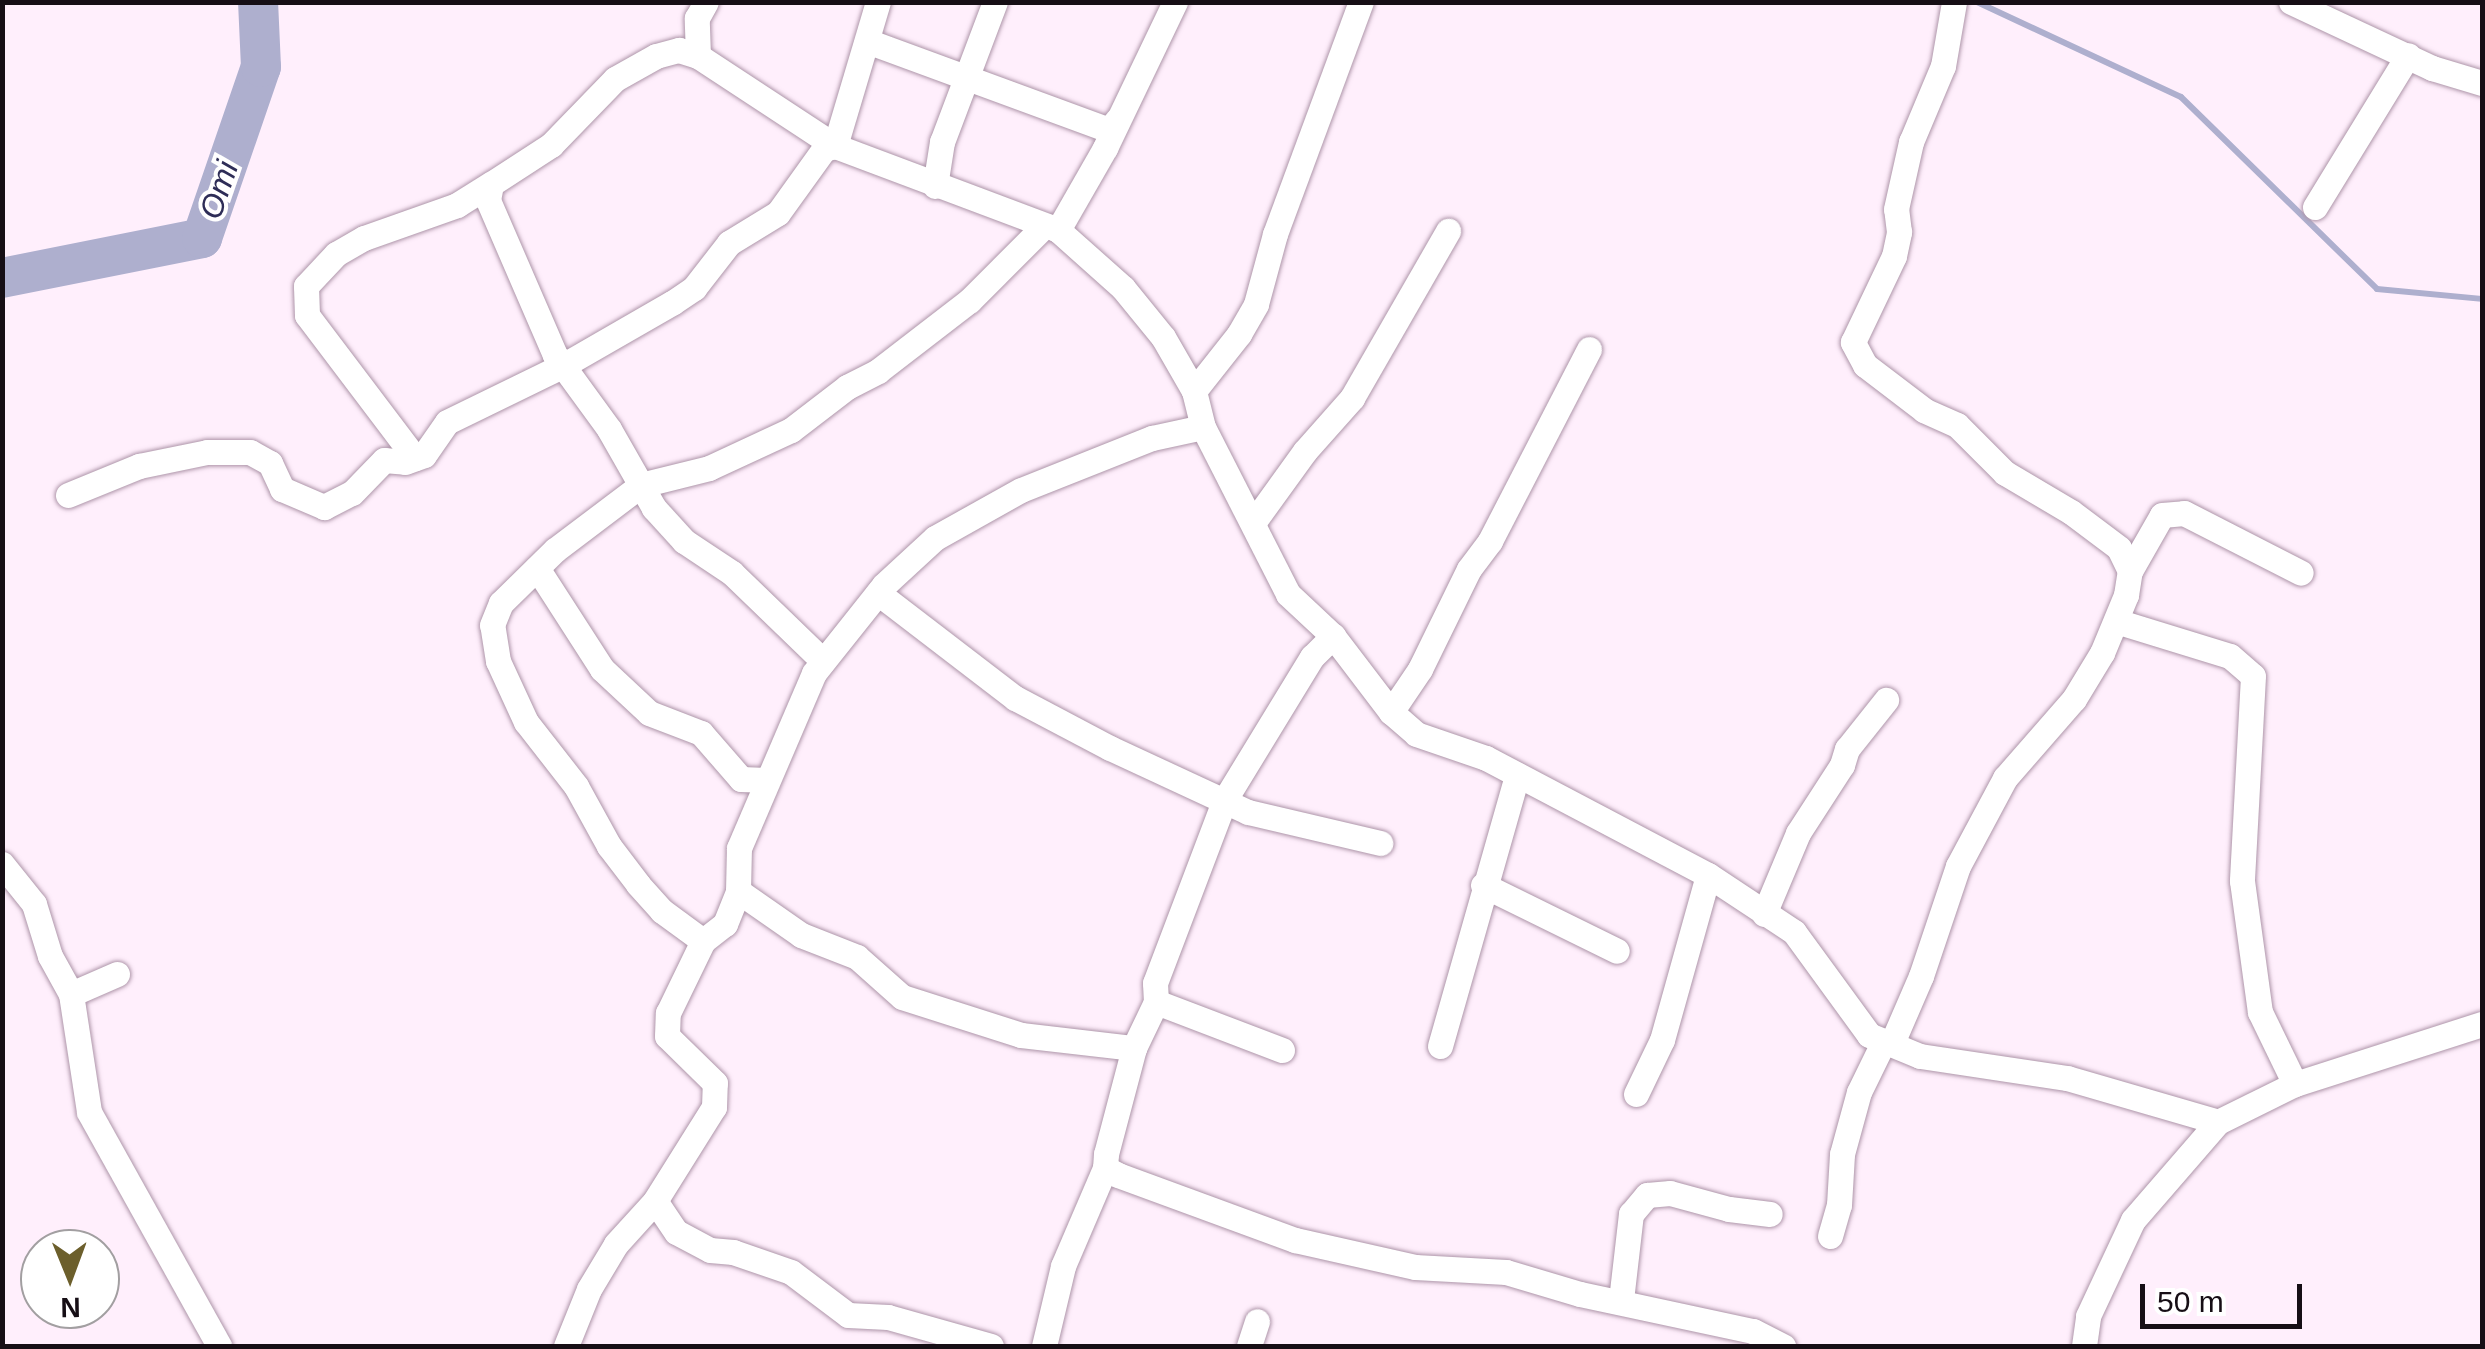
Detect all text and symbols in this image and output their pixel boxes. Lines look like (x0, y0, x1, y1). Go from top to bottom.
water label: Omi (191, 156, 247, 224)
north arrow (20, 1229, 120, 1329)
scale bar (2145, 1264, 2308, 1326)
text: 50 m (2157, 1285, 2224, 1318)
text: N (60, 1292, 81, 1323)

